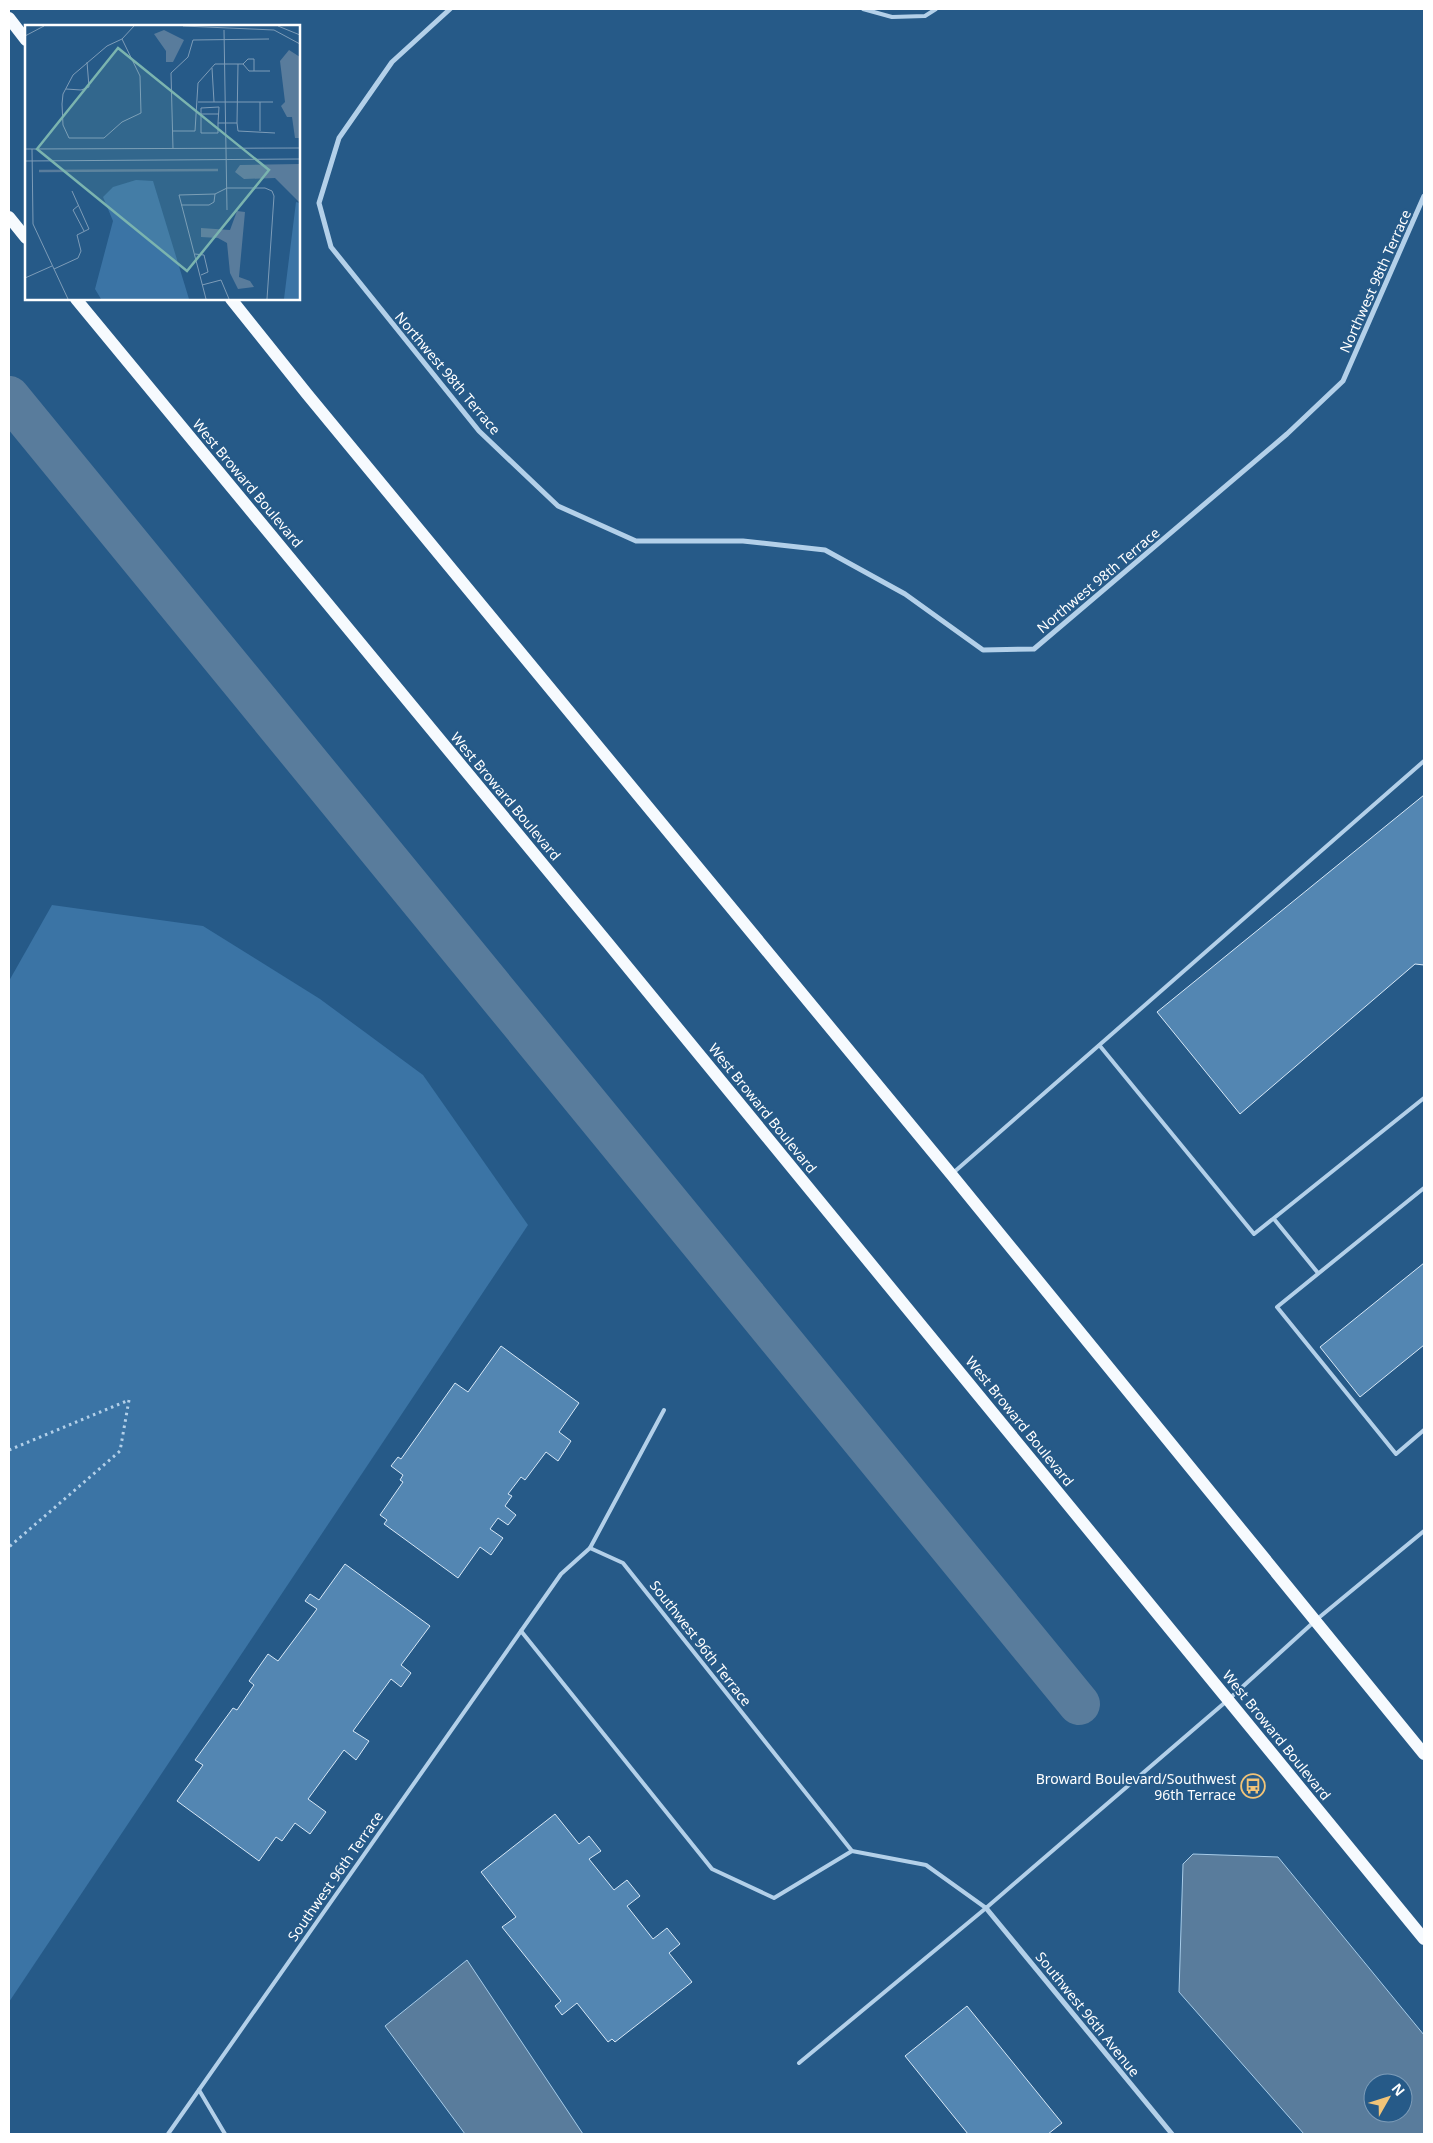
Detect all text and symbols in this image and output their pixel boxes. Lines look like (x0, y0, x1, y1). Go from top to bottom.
inset map (25, 25, 300, 300)
street label: Northwest 98th Terrace (1335, 206, 1415, 356)
street label: Northwest 98th Terrace (391, 308, 505, 438)
street label: West Broward Boulevard (189, 415, 307, 551)
street label: Northwest 98th Terrace (1033, 523, 1163, 637)
street label: West Broward Boulevard (447, 728, 565, 864)
street label: West Broward Boulevard (705, 1039, 821, 1177)
street label: West Broward Boulevard (962, 1352, 1078, 1490)
street label: Southwest 96th Terrace (646, 1576, 756, 1710)
street label: West Broward Boulevard (1219, 1666, 1335, 1804)
place label: Broward Boulevard/Southwest 96th Terrace (1036, 1769, 1236, 1804)
bus stop icon: Broward Boulevard/Southwest 96th Terrace (1240, 1773, 1266, 1799)
street label: Southwest 96th Terrace (283, 1807, 387, 1945)
street label: Southwest 96th Avenue (1032, 1948, 1144, 2080)
north arrow (1363, 2073, 1413, 2123)
text: N (1388, 2079, 1409, 2100)

